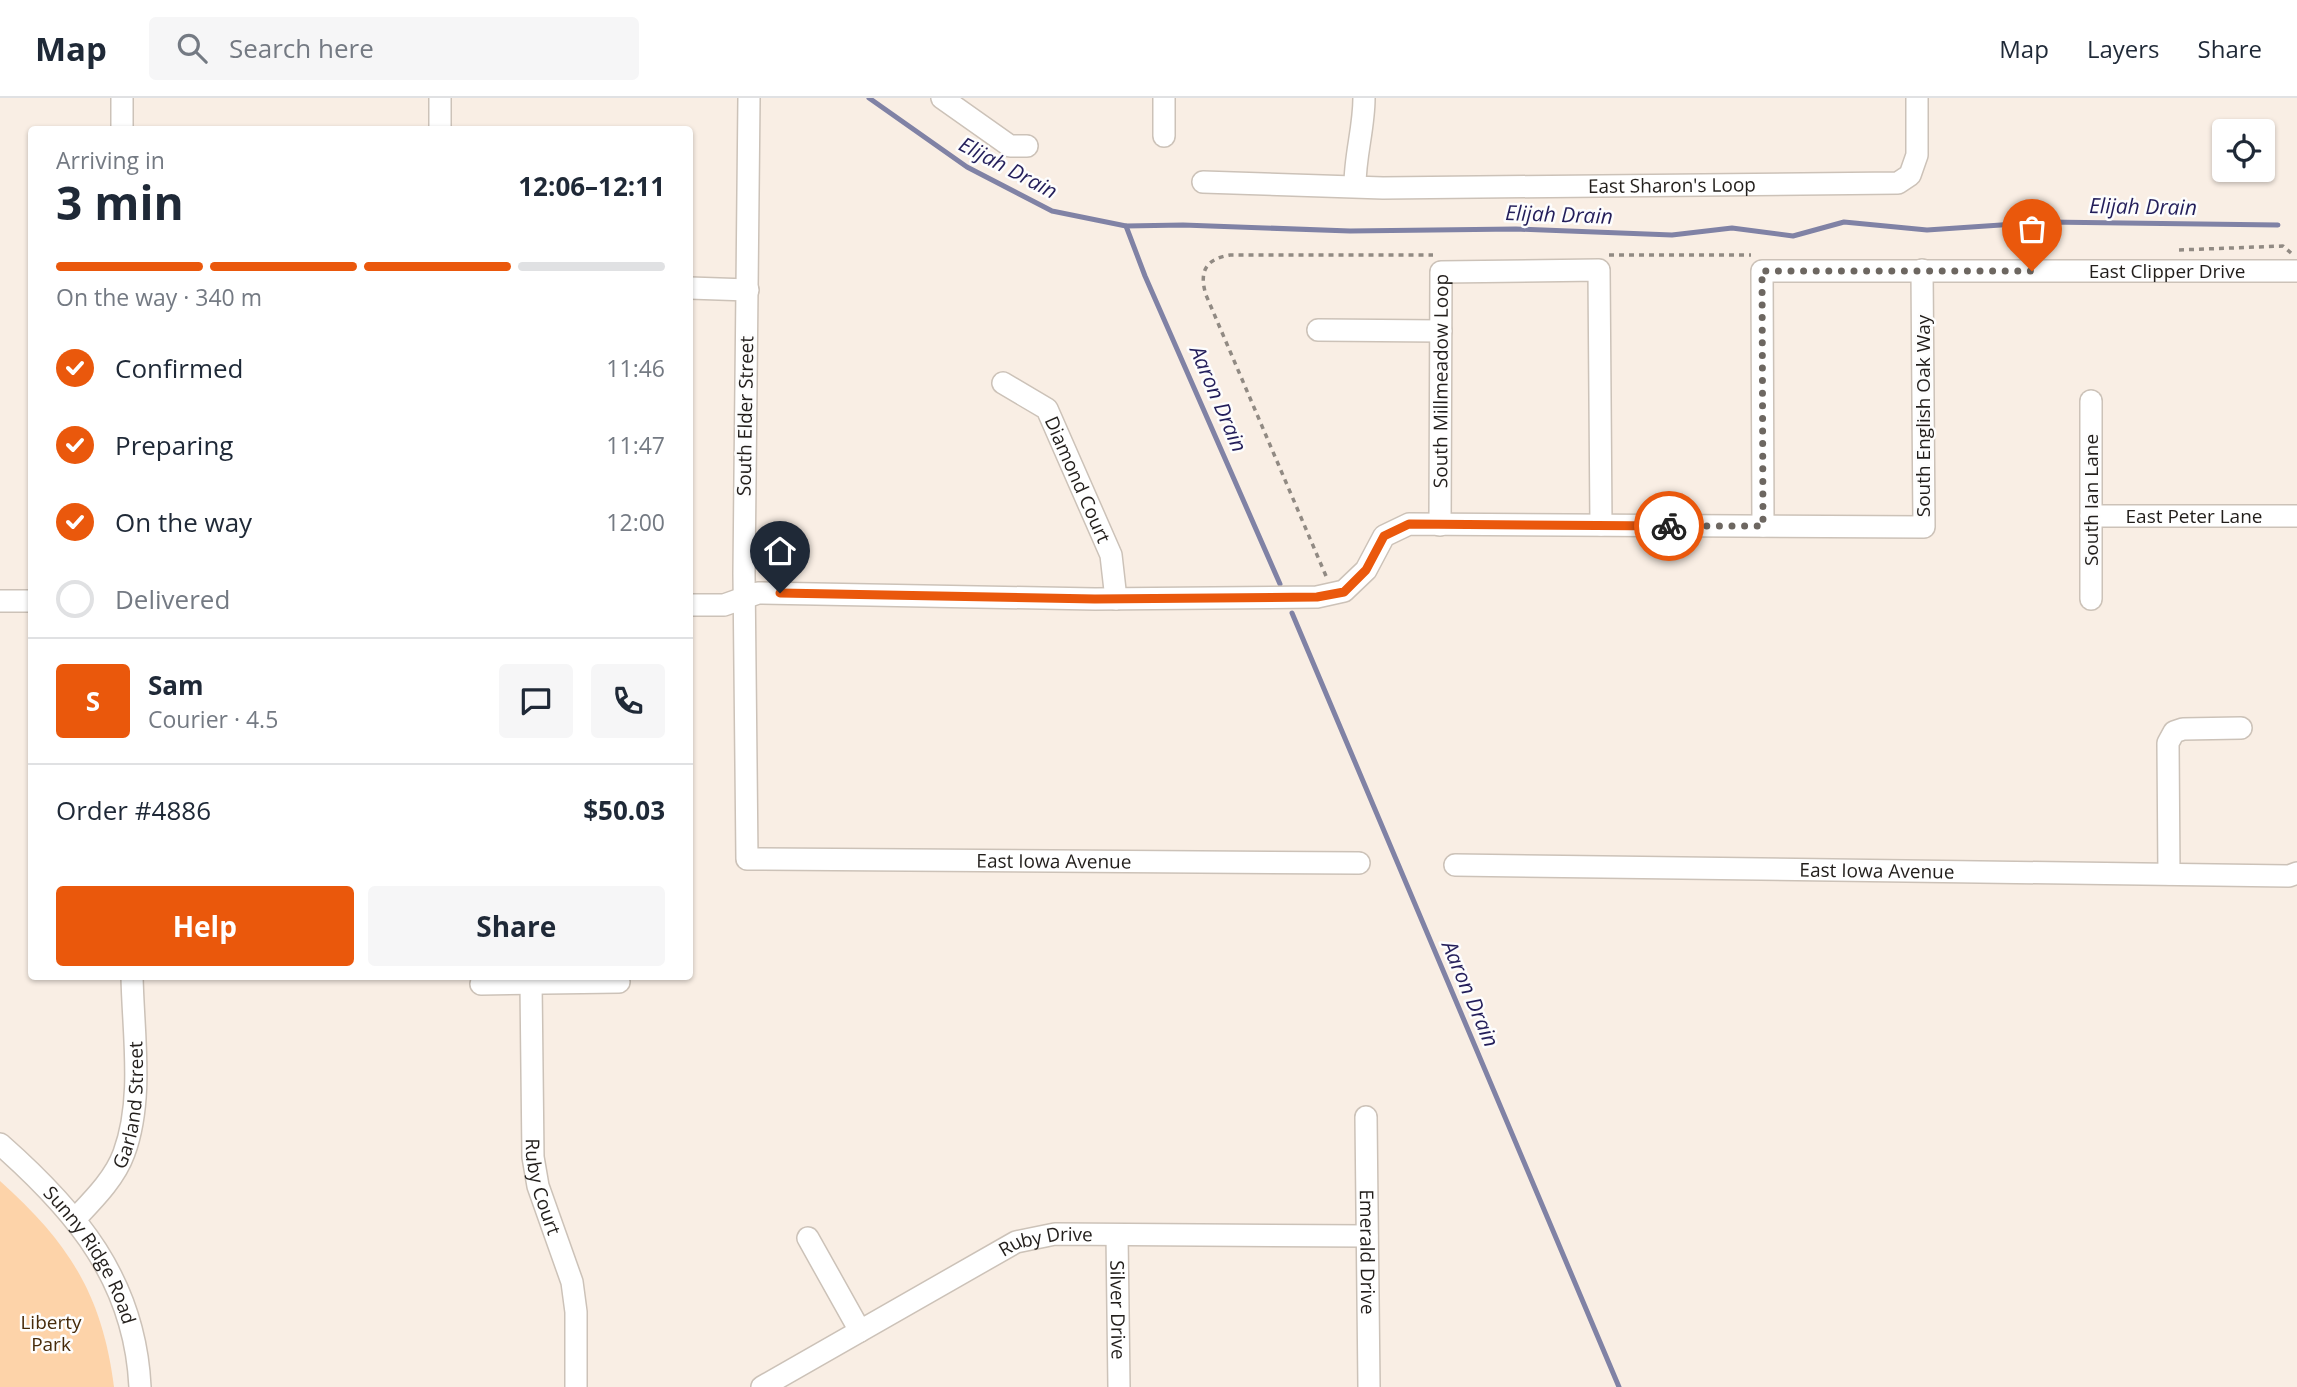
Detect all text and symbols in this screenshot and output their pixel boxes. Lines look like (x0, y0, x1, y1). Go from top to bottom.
search box (149, 17, 639, 80)
text: Map (35, 26, 107, 71)
icon: search (173, 29, 211, 67)
text: Search here (229, 30, 374, 66)
text: Map (1999, 32, 2049, 65)
text: Layers (2087, 32, 2160, 65)
text: Share (2198, 32, 2262, 65)
map controls (2212, 119, 2275, 182)
button: locate (2212, 119, 2275, 182)
water label: Elijah Drain (954, 129, 1063, 205)
text: Arriving in (56, 144, 165, 176)
text: 12:06–12:11 (518, 168, 665, 204)
text: 3 min (56, 171, 184, 233)
street label: East Sharon's Loop (1588, 171, 1756, 199)
water label: Elijah Drain (2089, 191, 2197, 221)
water label: Elijah Drain (1505, 198, 1613, 230)
pin (2002, 199, 2062, 271)
icon: bag (2013, 210, 2051, 248)
street label: East Clipper Drive (2089, 258, 2245, 284)
street label: South Millmeadow Loop (1427, 274, 1454, 488)
text: On the way · 340 m (56, 281, 262, 313)
street label: South English Oak Way (1910, 314, 1936, 517)
street label: South Elder Street (731, 335, 759, 496)
water label: Aaron Drain (1183, 339, 1254, 456)
icon: check (56, 349, 94, 387)
text: Confirmed (115, 350, 243, 386)
text: 11:46 (606, 352, 665, 384)
street label: Diamond Court (1039, 412, 1117, 547)
icon: check (56, 426, 94, 464)
text: Preparing (115, 427, 233, 463)
text: 11:47 (606, 429, 665, 461)
street label: South Ian Lane (2078, 434, 2104, 566)
courier (1634, 491, 1704, 561)
icon: check (56, 503, 94, 541)
street label: East Peter Lane (2126, 503, 2262, 529)
text: On the way (115, 504, 252, 540)
text: 12:00 (606, 506, 665, 538)
icon: bike (1650, 507, 1688, 545)
pin (750, 521, 810, 593)
icon: home (761, 532, 799, 570)
text: Delivered (115, 581, 230, 617)
button: chat (499, 664, 573, 738)
button: phone (591, 664, 665, 738)
text: Sam (148, 667, 204, 703)
text: S (86, 683, 100, 719)
text: Courier · 4.5 (148, 703, 278, 735)
text: Order #4886 (56, 792, 211, 828)
text: $50.03 (583, 792, 665, 828)
street label: East Iowa Avenue (976, 847, 1132, 875)
street label: East Iowa Avenue (1799, 857, 1955, 885)
button: Help (56, 886, 354, 966)
button: Share (368, 886, 665, 966)
water label: Aaron Drain (1435, 934, 1506, 1051)
street label: Garland Street (106, 1040, 149, 1173)
street label: Ruby Court (520, 1138, 567, 1239)
street label: Sunny Ridge Road (38, 1180, 142, 1327)
street label: Emerald Drive (1354, 1189, 1381, 1315)
street label: Ruby Drive (994, 1220, 1093, 1262)
street label: Silver Drive (1104, 1260, 1132, 1360)
park label: Liberty Park (20, 1309, 82, 1357)

